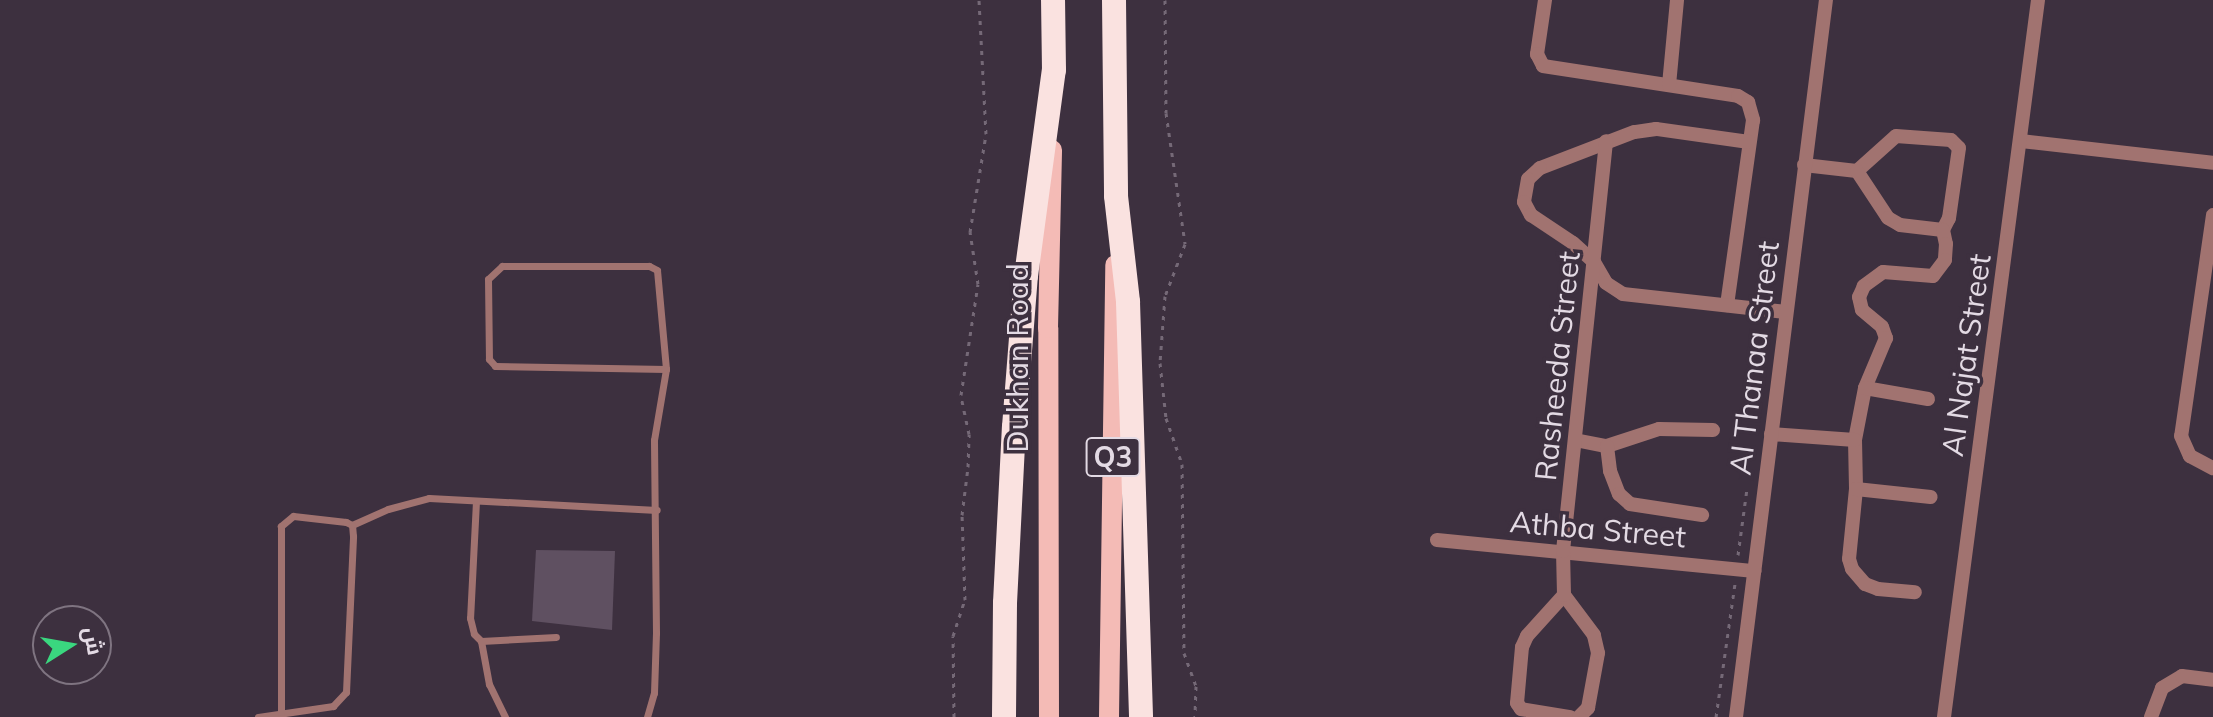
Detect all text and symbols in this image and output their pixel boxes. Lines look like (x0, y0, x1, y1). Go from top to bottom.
street label: Al Thanaa Street (1722, 239, 1786, 477)
street label: Rasheeda Street (1527, 249, 1587, 483)
street label: Al Najat Street (1934, 252, 1998, 458)
street label: Dukhan Road (999, 263, 1035, 453)
road number: Q3 (1085, 433, 1141, 481)
street label: Athba Street (1508, 503, 1688, 555)
north arrow (32, 605, 112, 685)
text: ش (77, 624, 110, 657)

